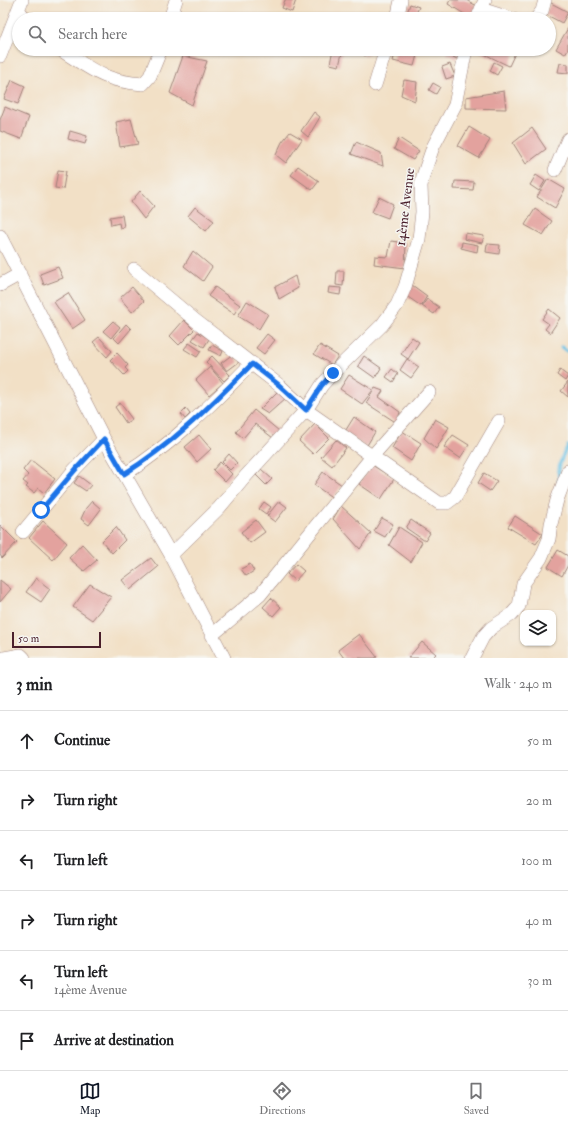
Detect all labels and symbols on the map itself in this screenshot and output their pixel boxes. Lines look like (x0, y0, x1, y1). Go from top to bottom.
street label: 14ème Avenue (392, 167, 418, 247)
route end (324, 364, 342, 382)
route start (32, 501, 50, 519)
scale bar (12, 630, 101, 649)

